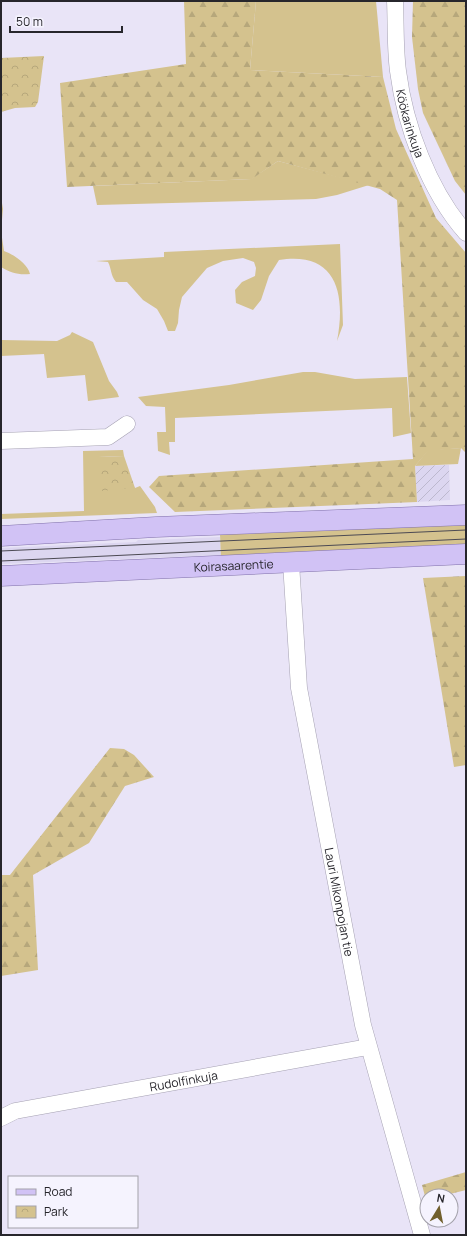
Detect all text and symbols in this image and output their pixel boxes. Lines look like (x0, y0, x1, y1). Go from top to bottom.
scale bar (10, 8, 122, 34)
text: 50 m (16, 13, 43, 30)
street label: Köökarinkuja (393, 88, 429, 160)
street label: Koirasaarentie (193, 555, 274, 575)
street label: Lauri Mikonpojan tie (321, 846, 358, 958)
street label: Rudolfinkuja (148, 1066, 219, 1095)
legend (8, 1176, 138, 1228)
text: Road (44, 1183, 72, 1200)
north arrow (419, 1188, 459, 1228)
text: N (436, 1190, 446, 1206)
text: Park (44, 1203, 69, 1220)

